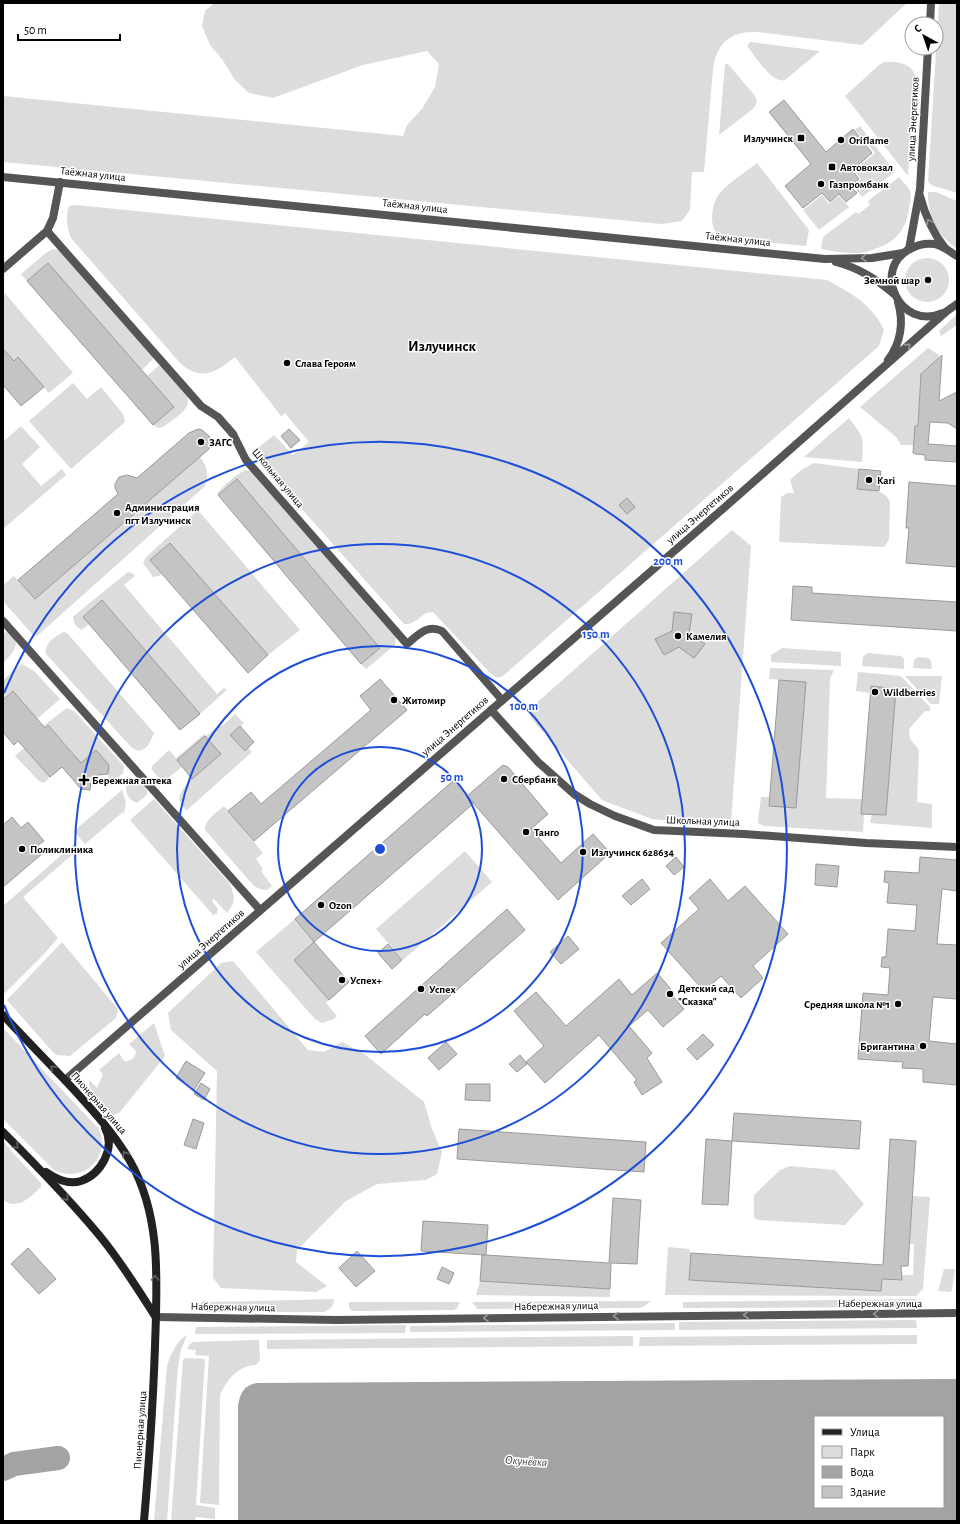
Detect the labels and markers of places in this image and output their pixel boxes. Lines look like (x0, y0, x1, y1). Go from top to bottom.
place label: Излучинск (743, 133, 794, 144)
marker: Излучинск (796, 133, 806, 143)
marker: Oriflame (836, 135, 846, 145)
place label: Oriflame (849, 135, 889, 146)
marker: Автовокзал (827, 162, 837, 172)
place label: Автовокзал (840, 162, 893, 173)
marker: Газпромбанк (816, 179, 826, 189)
place label: Газпромбанк (829, 179, 889, 190)
place label: Земной шар (864, 275, 920, 286)
marker: Земной шар (923, 275, 933, 285)
marker: Слава Героям (282, 358, 292, 368)
place label: Слава Героям (295, 358, 356, 369)
marker: ЗАГС (196, 437, 206, 447)
place label: ЗАГС (209, 437, 232, 448)
marker: Kari (864, 475, 874, 485)
place label: Kari (877, 475, 895, 486)
place label: Администрация пгт Излучинск (125, 502, 200, 526)
marker: Администрация пгт Излучинск (112, 508, 122, 518)
marker: Камелия (673, 631, 683, 641)
place label: Камелия (686, 631, 727, 642)
marker: Wildberries (870, 687, 880, 697)
place label: Wildberries (883, 687, 935, 698)
marker: Житомир (389, 695, 399, 705)
place label: Житомир (402, 695, 446, 706)
marker: Сбербанк (499, 774, 509, 784)
place label: Сбербанк (512, 774, 557, 785)
marker: Бережная аптека (79, 775, 89, 785)
place label: Бережная аптека (92, 775, 172, 786)
marker: Танго (521, 827, 531, 837)
place label: Танго (534, 827, 560, 838)
centre of rings (373, 842, 387, 856)
marker: Поликлиника (17, 844, 27, 854)
place label: Поликлиника (30, 844, 93, 855)
marker: Излучинск 628634 (578, 847, 588, 857)
place label: Излучинск 628634 (591, 847, 674, 858)
marker: Ozon (316, 900, 326, 910)
place label: Ozon (329, 900, 352, 911)
marker: Успех+ (337, 975, 347, 985)
place label: Успех+ (350, 975, 383, 986)
place label: Детский сад "Сказка" (678, 983, 734, 1007)
marker: Успех (416, 984, 426, 994)
place label: Успех (429, 984, 456, 995)
marker: Детский сад "Сказка" (665, 989, 675, 999)
place label: Средняя школа №1 (804, 999, 890, 1010)
marker: Средняя школа №1 (893, 999, 903, 1009)
place label: Бригантина (860, 1041, 915, 1052)
marker: Бригантина (918, 1041, 928, 1051)

